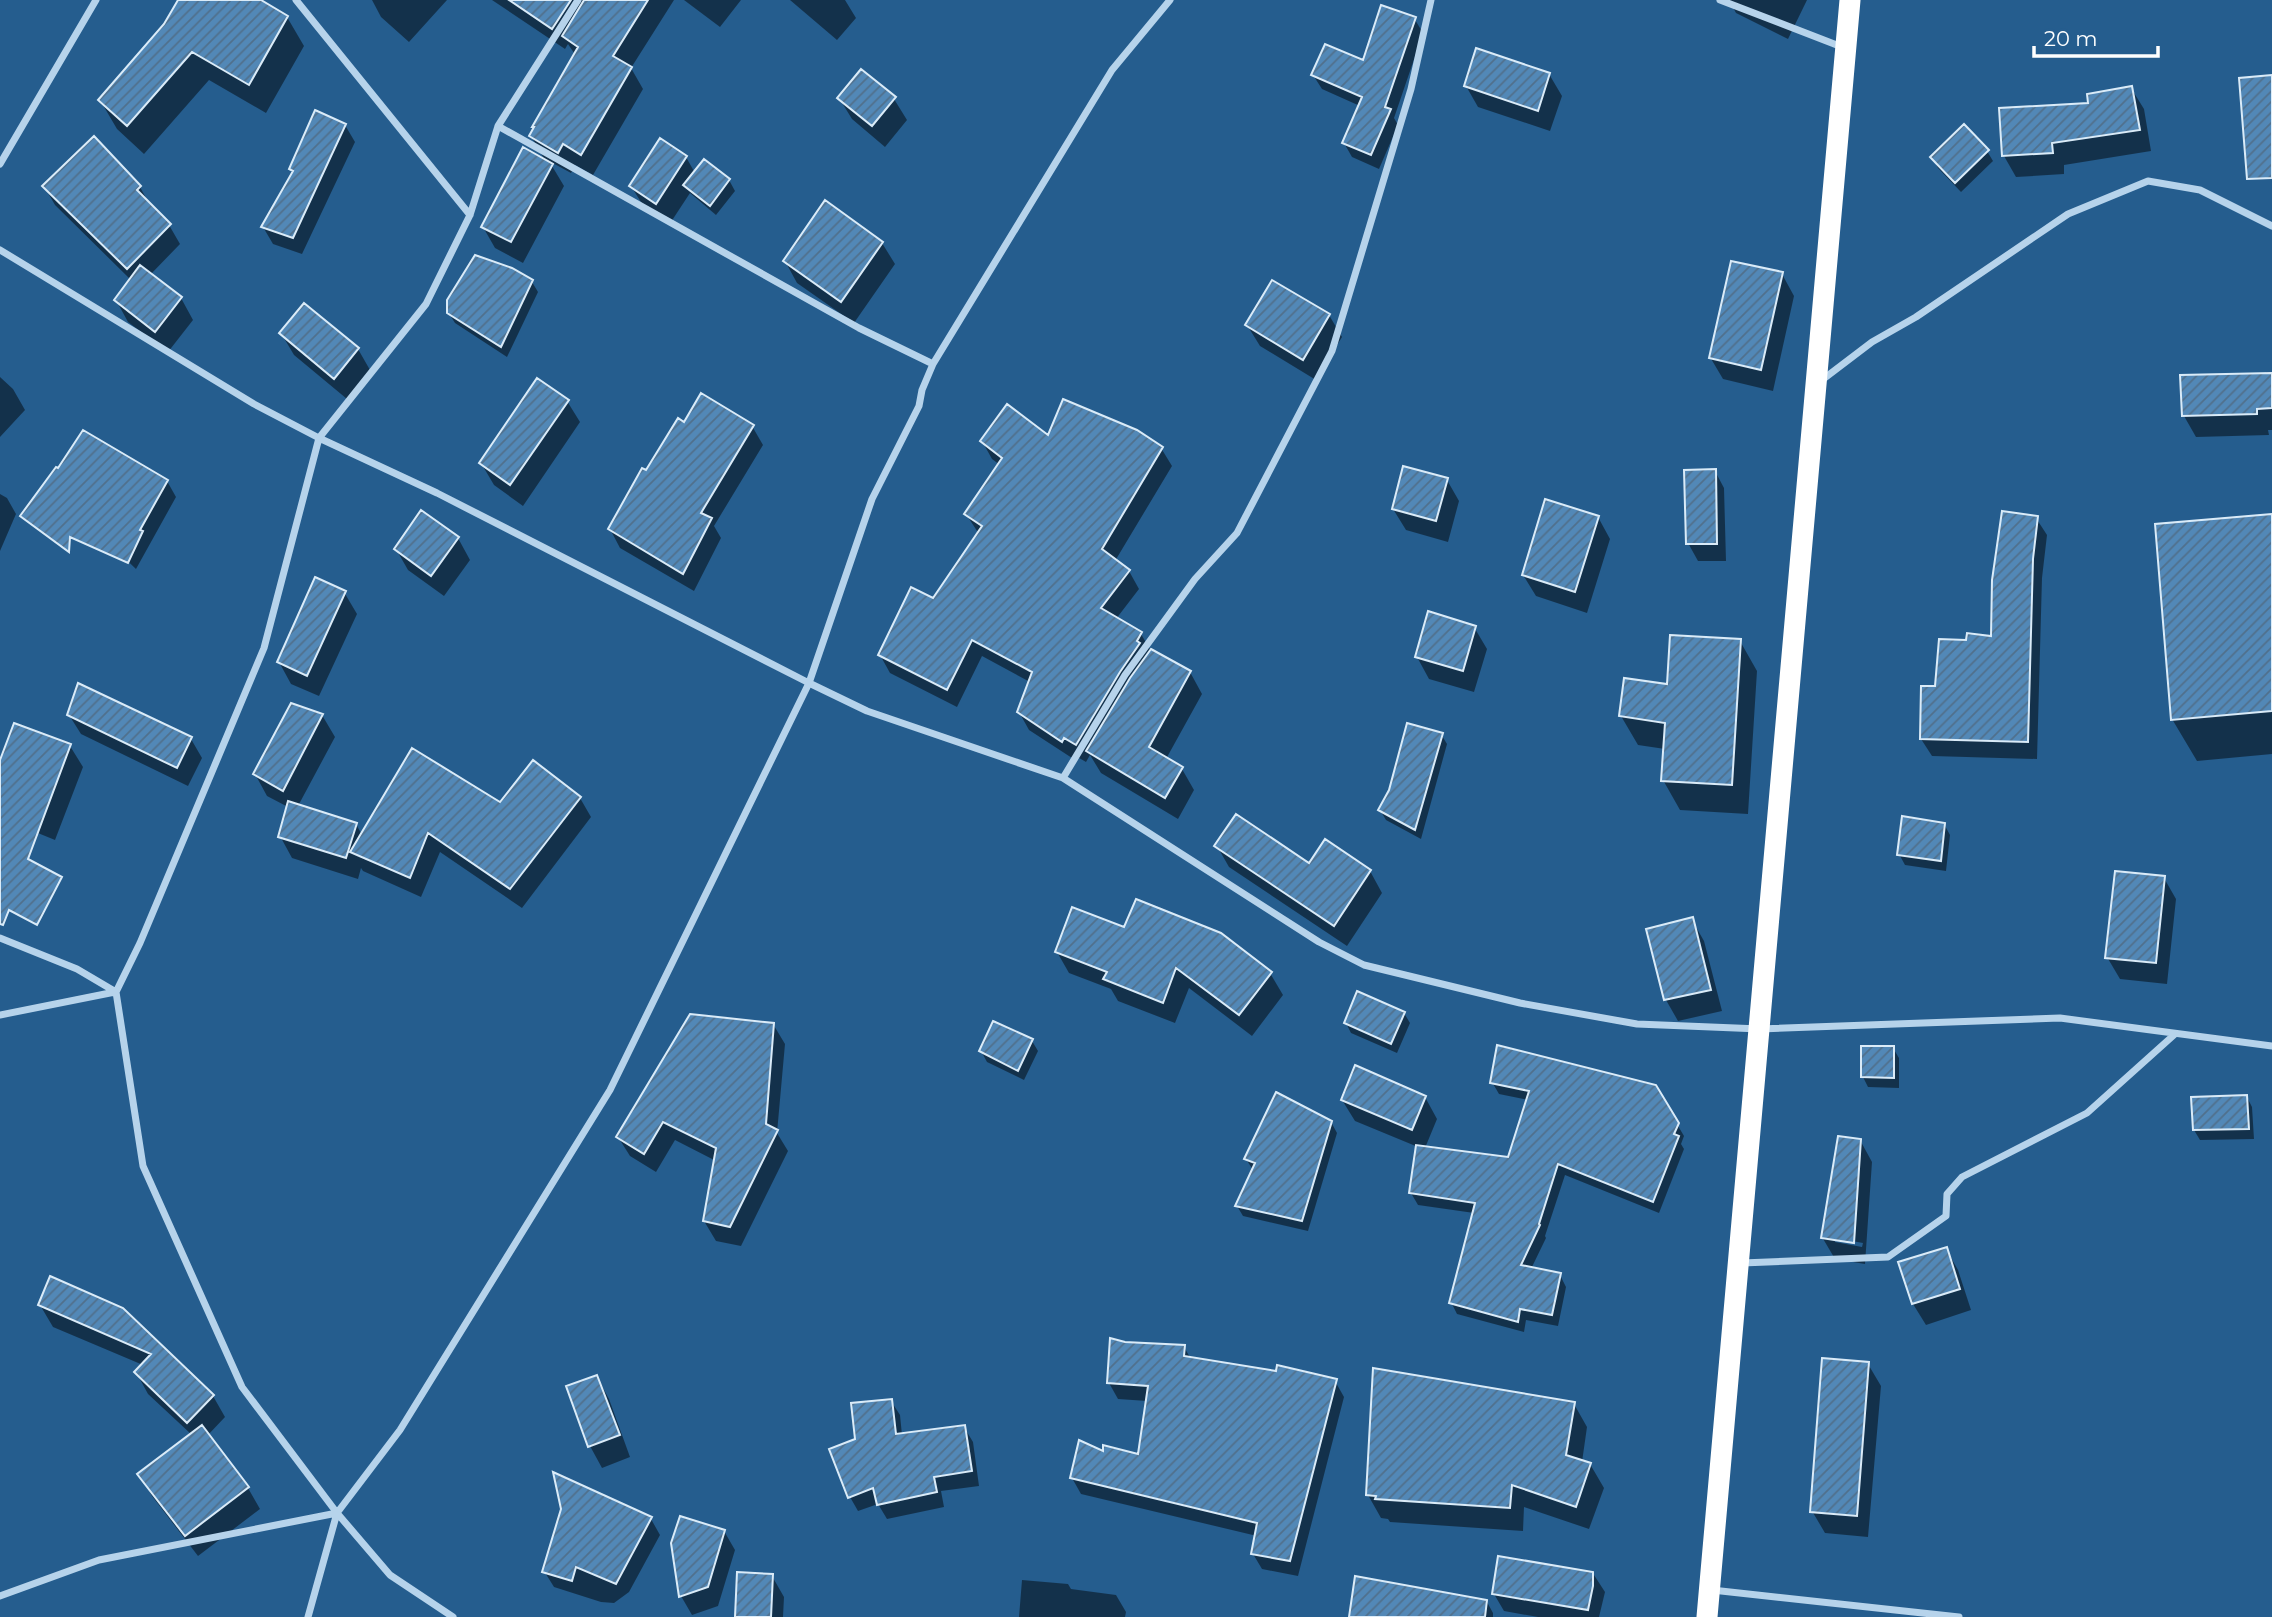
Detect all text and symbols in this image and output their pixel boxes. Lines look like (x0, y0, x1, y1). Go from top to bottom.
scale bar (2034, 14, 2158, 58)
text: 20 m (2044, 26, 2098, 51)

